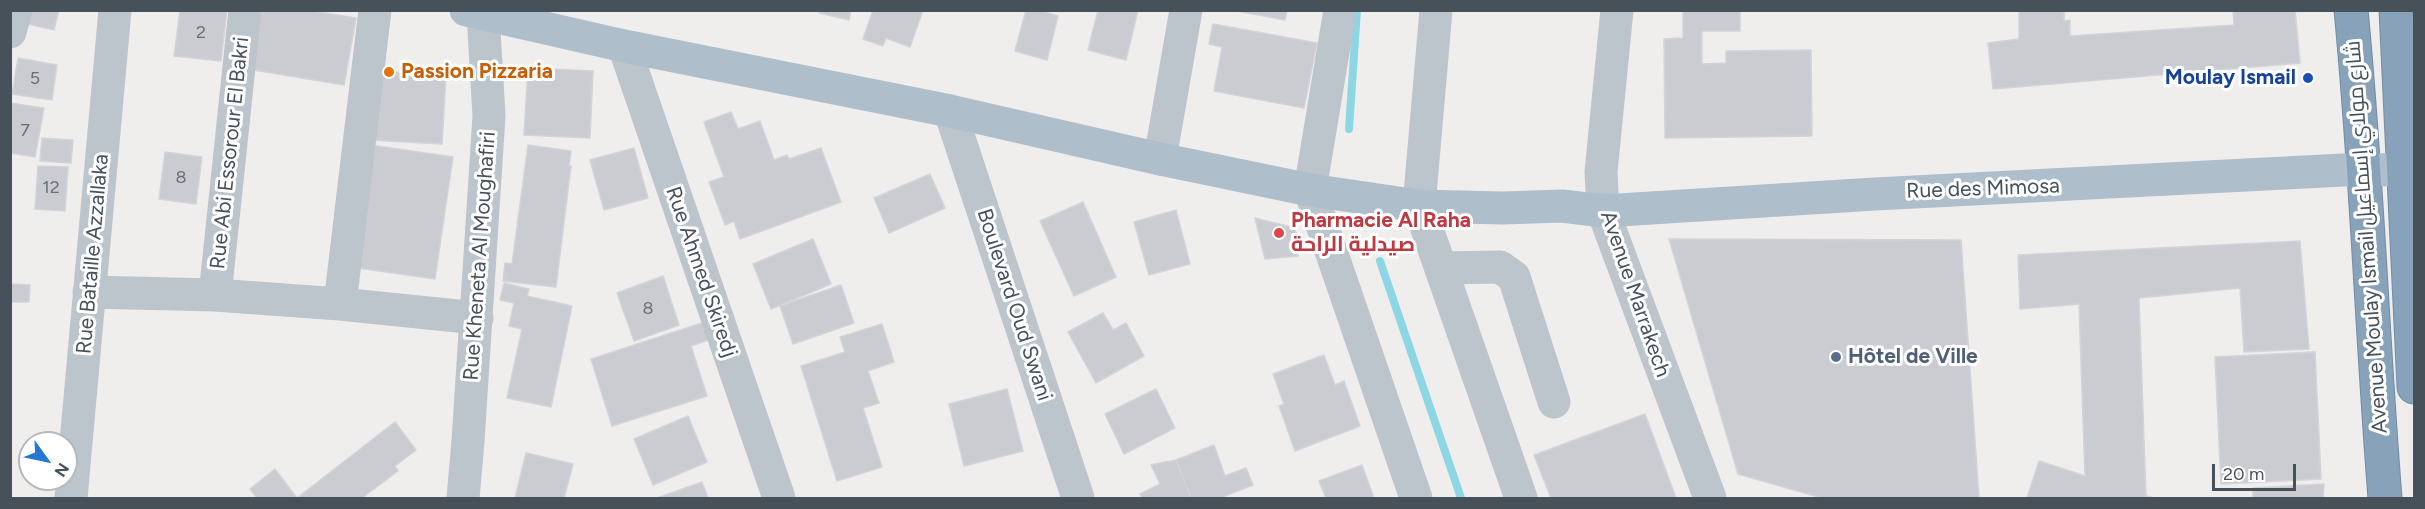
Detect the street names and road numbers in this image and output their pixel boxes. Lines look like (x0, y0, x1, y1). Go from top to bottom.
street label: Rue Abi Essorour El Bakri (205, 36, 255, 270)
street label: Avenue Moulay Ismail شارع مولاي إسماعيل (2341, 40, 2393, 434)
street label: Rue Kheneta Al Moughafiri (459, 131, 501, 381)
street label: Rue Bataille Azzallaka (72, 153, 114, 355)
street label: Rue des Mimosa (1906, 174, 2060, 204)
street label: Rue Ahmed Skiredj (660, 183, 742, 361)
street label: Boulevard Oud Swani (971, 206, 1057, 404)
street label: Avenue Marrakech (1595, 208, 1675, 380)

